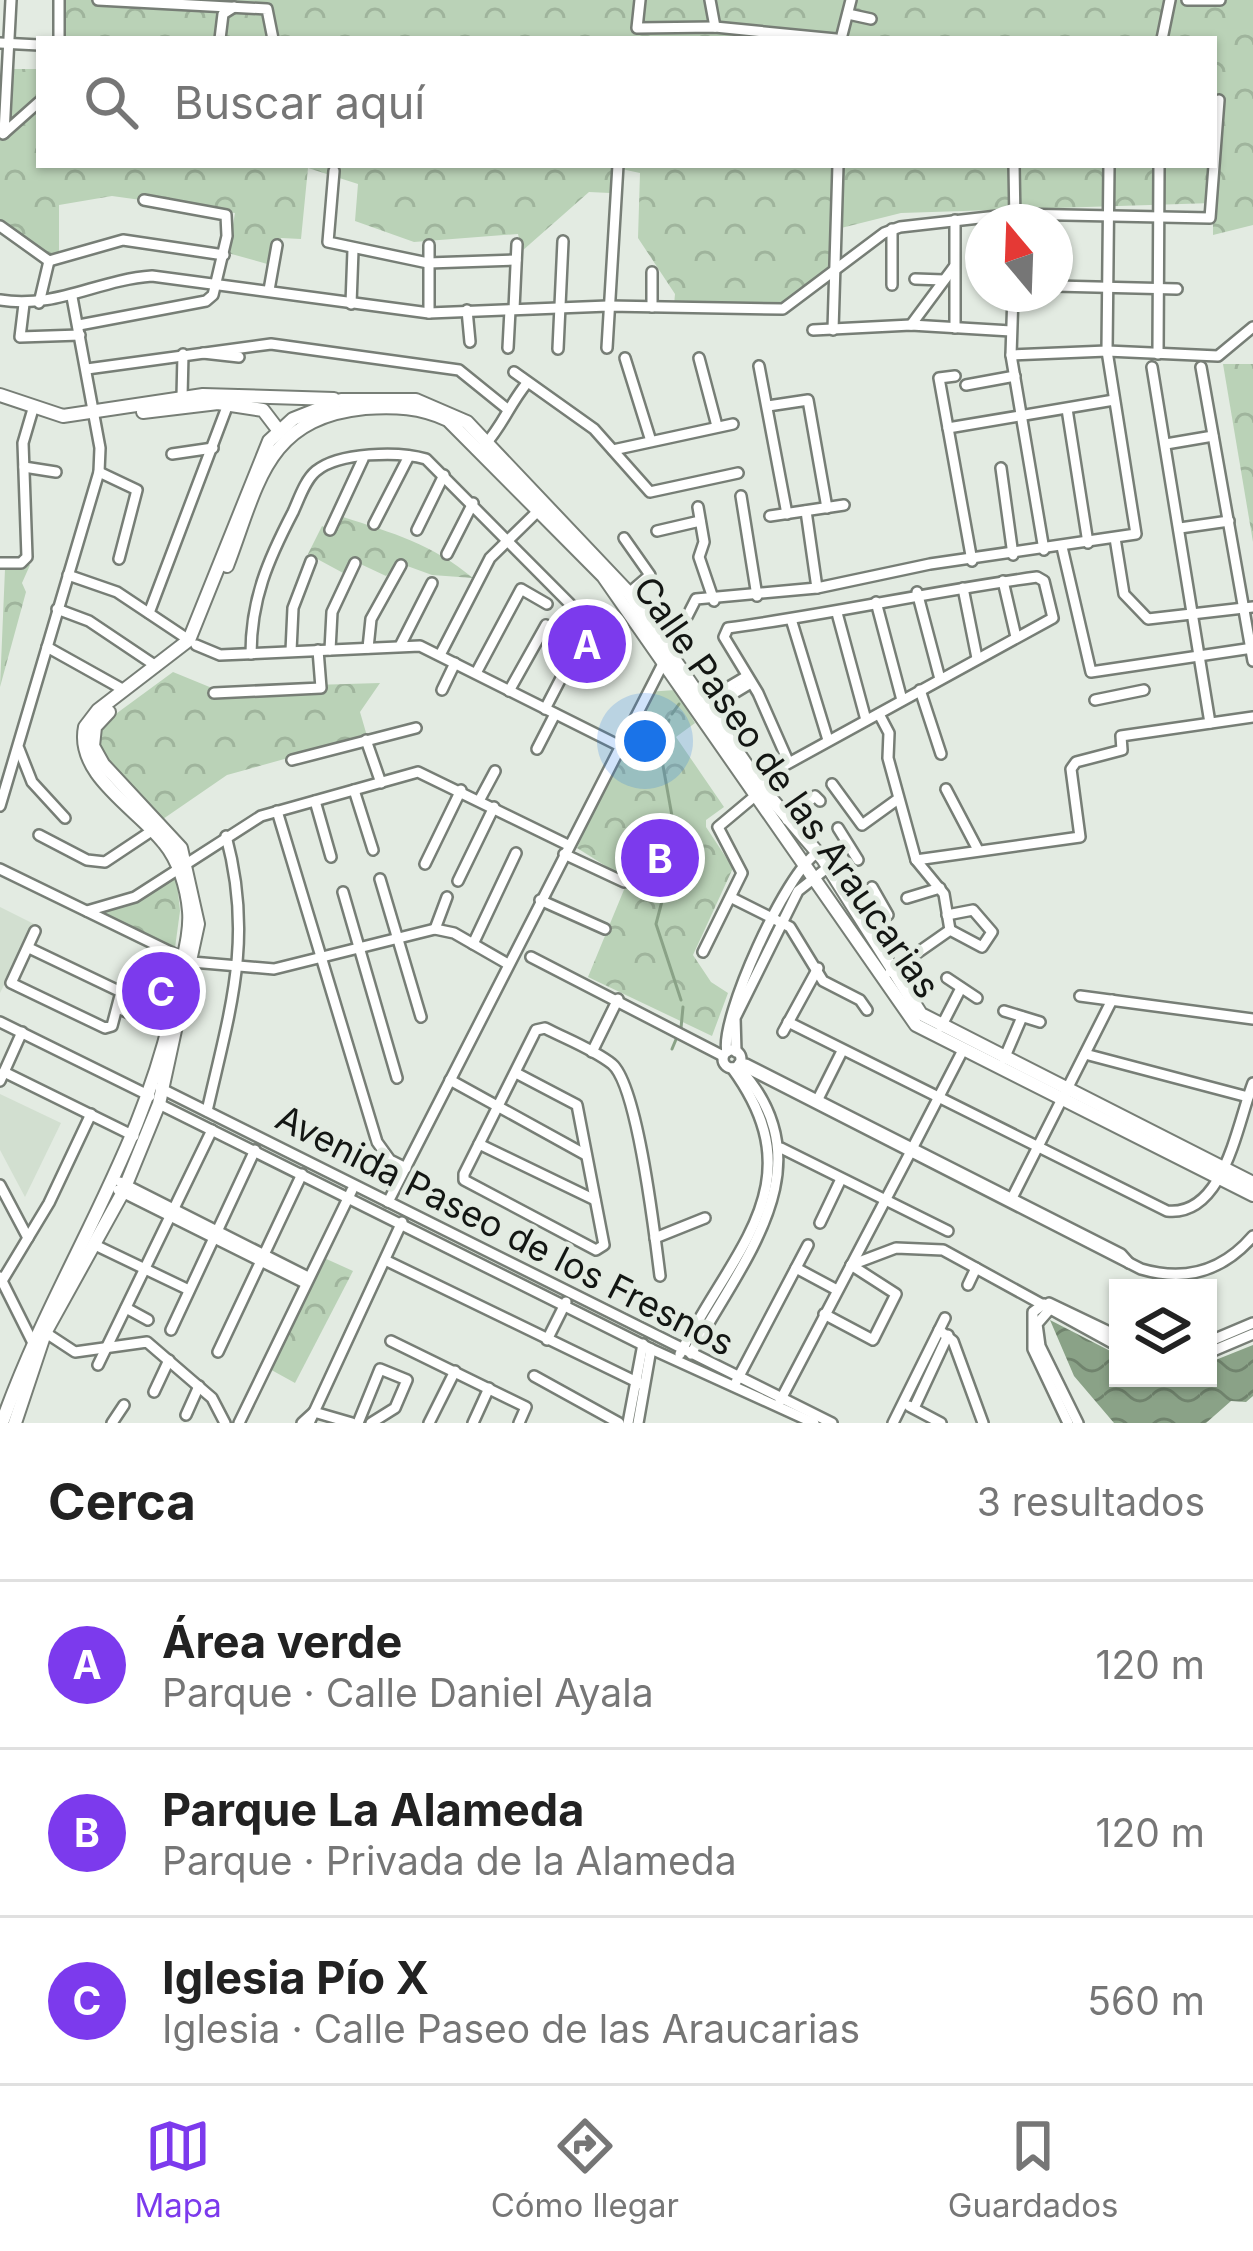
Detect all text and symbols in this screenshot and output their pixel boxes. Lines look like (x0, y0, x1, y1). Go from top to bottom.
search box (36, 36, 1217, 168)
icon: search (78, 69, 144, 135)
text: Buscar aquí (174, 75, 425, 130)
north arrow (965, 204, 1073, 312)
street label: Calle Paseo de las Araucarias (624, 568, 950, 1006)
pin: A (548, 599, 626, 689)
your location (615, 711, 675, 771)
pin: B (621, 813, 699, 903)
pin: C (122, 946, 200, 1036)
street label: Avenida Paseo de los Fresnos (269, 1095, 741, 1365)
map controls (1109, 1279, 1217, 1387)
button: layers (1109, 1279, 1217, 1387)
text: Cerca (48, 1471, 196, 1532)
text: 3 resultados (977, 1478, 1205, 1525)
text: Área verde (162, 1614, 402, 1669)
text: A (72, 1641, 102, 1688)
text: 120 m (1096, 1641, 1205, 1688)
text: Parque · Calle Daniel Ayala (162, 1669, 654, 1716)
text: Parque La Alameda (162, 1782, 584, 1837)
text: B (74, 1809, 100, 1856)
text: 120 m (1096, 1809, 1205, 1856)
text: Parque · Privada de la Alameda (162, 1837, 737, 1884)
text: Iglesia Pío X (162, 1950, 429, 2005)
text: C (73, 1977, 101, 2024)
text: 560 m (1087, 1977, 1205, 2024)
text: Iglesia · Calle Paseo de las Araucarias (162, 2005, 860, 2052)
tab: Mapa (134, 2113, 222, 2225)
tab: Cómo llegar (491, 2113, 679, 2225)
tab: Guardados (948, 2113, 1119, 2225)

